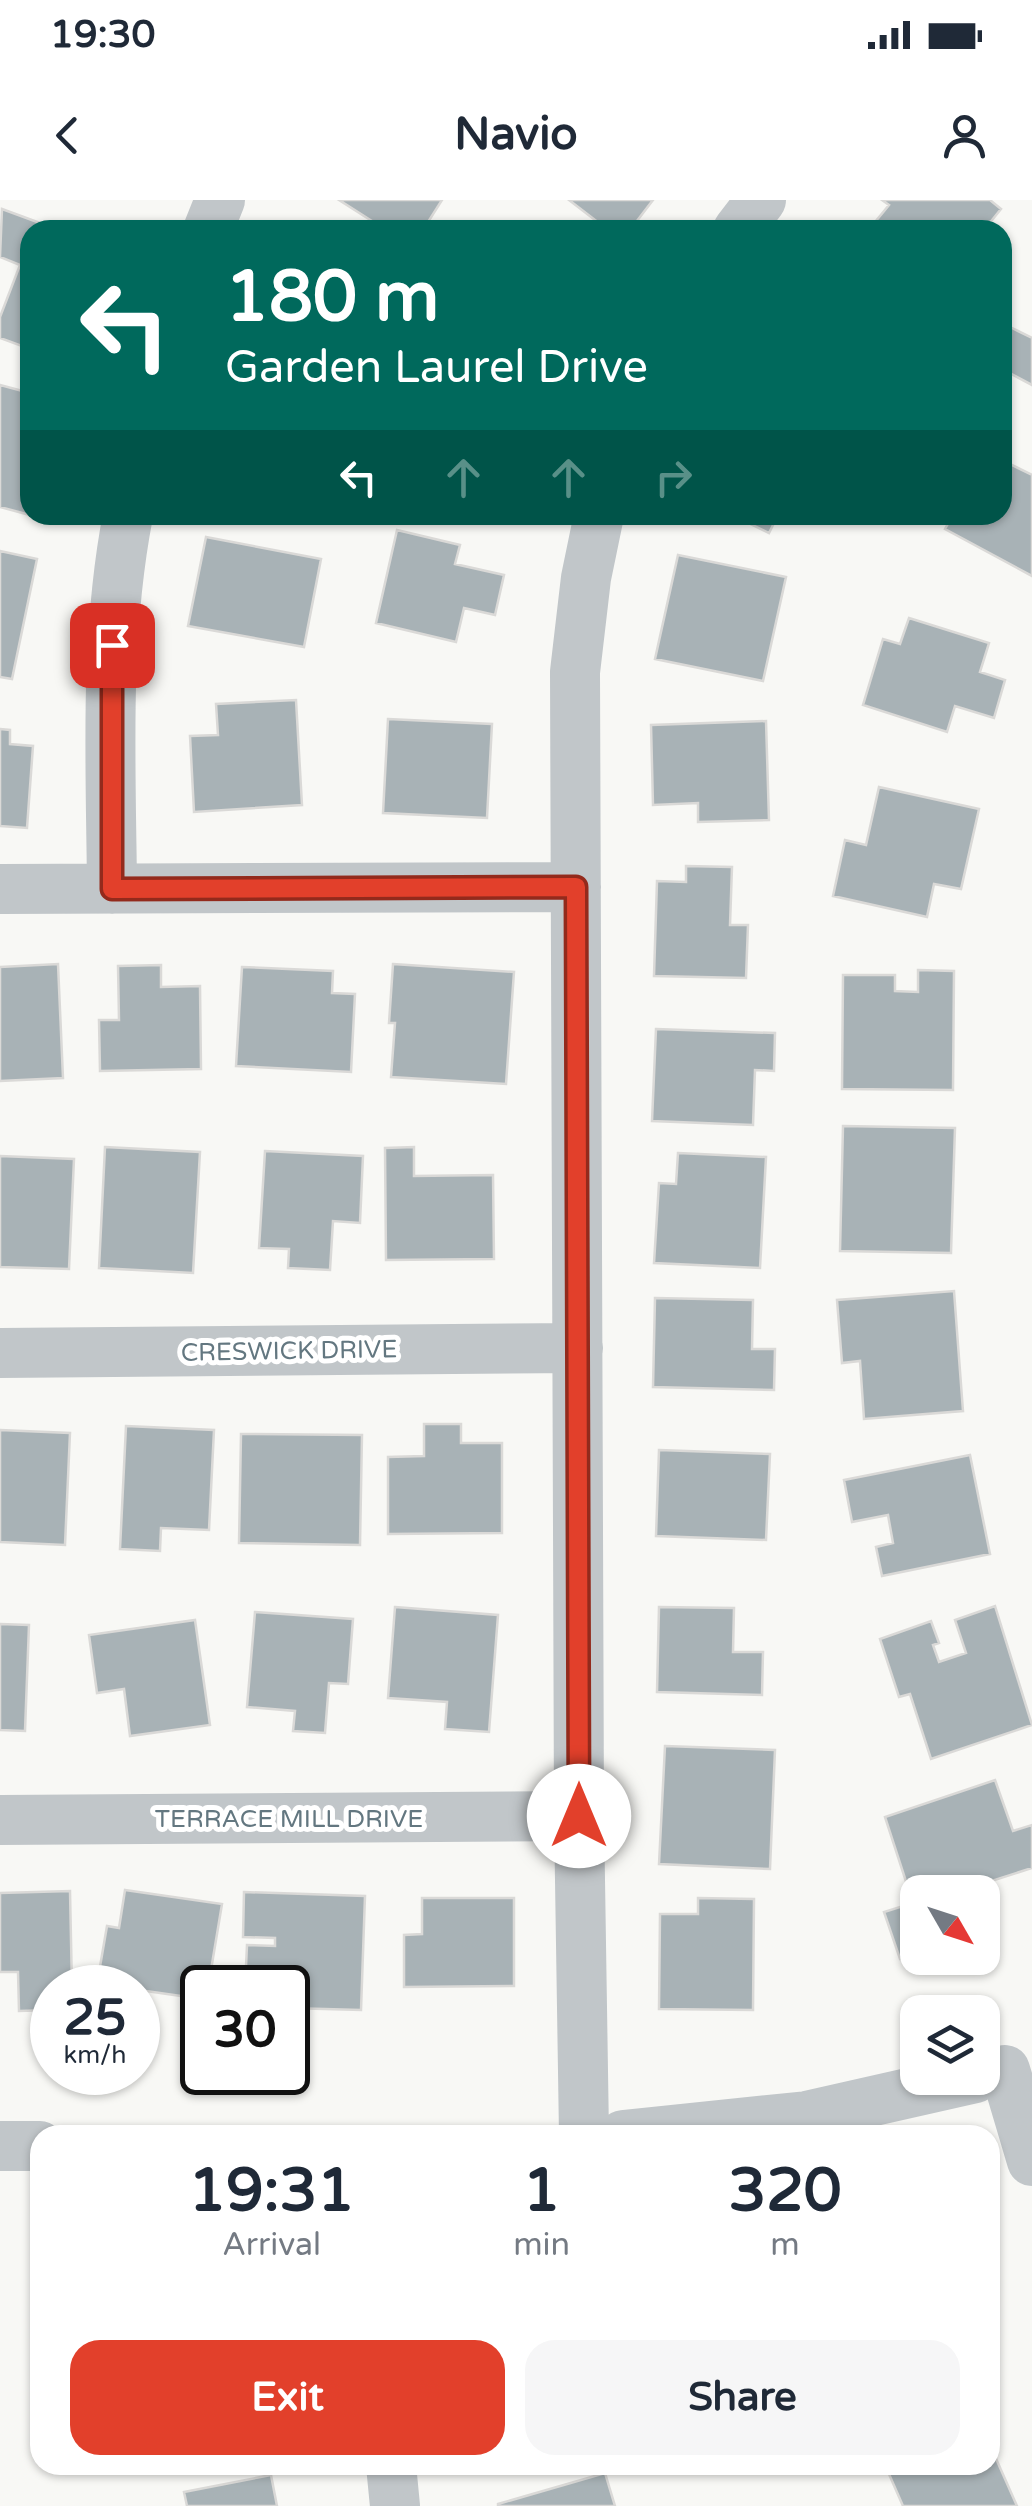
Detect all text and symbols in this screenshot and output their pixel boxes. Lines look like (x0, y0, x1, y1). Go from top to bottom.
text: 19:30 (50, 12, 155, 58)
icon: back (40, 108, 95, 163)
text: Navio (454, 108, 578, 162)
icon: person (937, 108, 992, 163)
text: 180 m (225, 256, 439, 340)
icon: left (60, 260, 190, 390)
text: Garden Laurel Drive (225, 341, 648, 395)
icon: left (331, 450, 386, 505)
icon: ahead (436, 450, 491, 505)
icon: ahead (541, 450, 596, 505)
icon: right (646, 450, 701, 505)
pin (70, 603, 155, 688)
icon: arrive (85, 618, 140, 673)
street label: CRESWICK DRIVE (180, 1334, 398, 1368)
position arrow (527, 1764, 631, 1868)
street label: TERRACE MILL DRIVE (155, 1804, 423, 1834)
north arrow (900, 1875, 1000, 1975)
map controls (900, 1875, 1000, 2095)
speed limit sign: 30 (180, 1965, 310, 2095)
text: 25 (64, 1988, 126, 2048)
button: layers (900, 1995, 1000, 2095)
text: km/h (64, 2040, 126, 2070)
text: 19:31 (188, 2155, 355, 2227)
text: 1 (523, 2155, 560, 2227)
text: 320 (728, 2155, 842, 2227)
text: Arrival (222, 2226, 321, 2264)
text: min (513, 2226, 570, 2264)
text: m (770, 2226, 800, 2264)
button: Exit (70, 2340, 505, 2455)
button: Share (525, 2340, 960, 2455)

